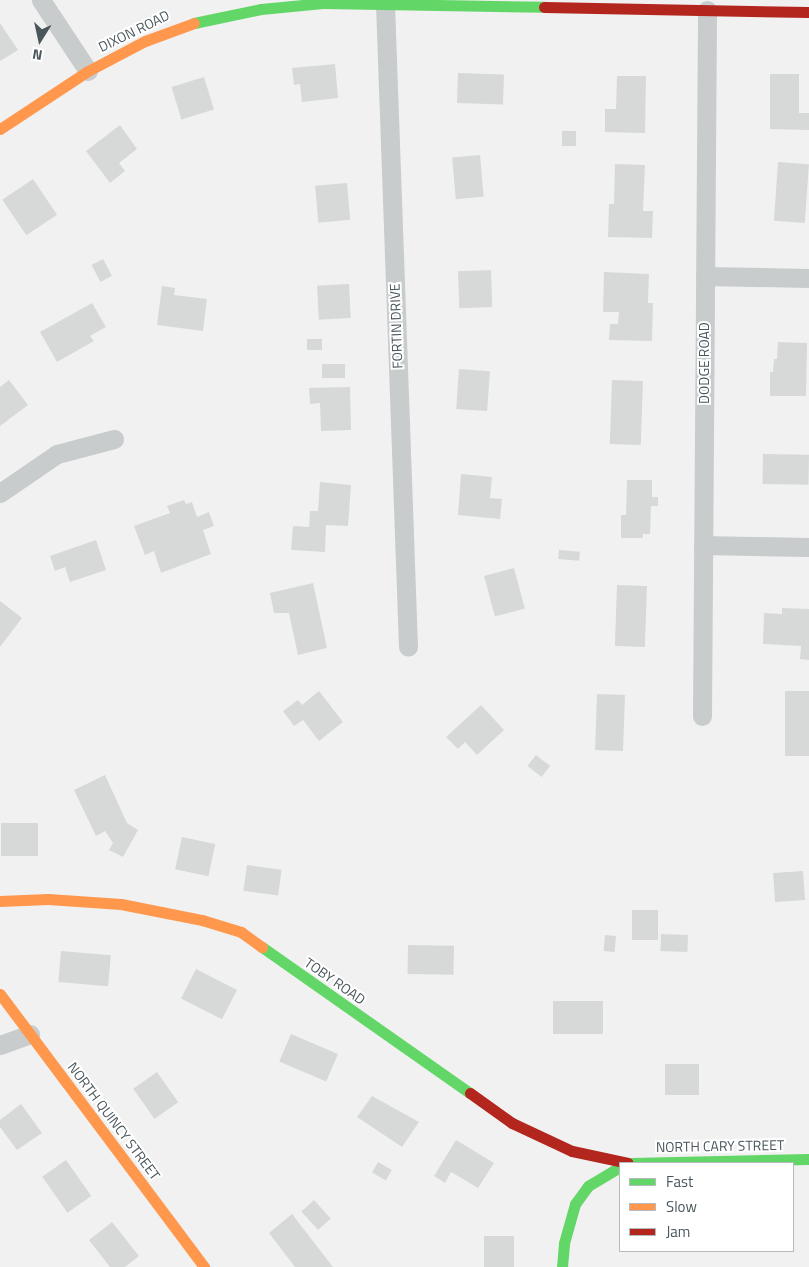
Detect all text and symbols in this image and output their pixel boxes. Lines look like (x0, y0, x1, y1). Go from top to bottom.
street label: DIXON ROAD (96, 7, 172, 55)
north arrow (15, 15, 65, 65)
text: N (31, 44, 44, 66)
street label: FORTIN DRIVE (386, 283, 406, 369)
street label: DODGE ROAD (696, 322, 712, 404)
street label: TOBY ROAD (301, 954, 369, 1008)
street label: NORTH QUINCY STREET (64, 1059, 164, 1183)
street label: NORTH CARY STREET (656, 1136, 784, 1156)
legend (619, 1162, 794, 1252)
text: Fast (666, 1170, 693, 1193)
text: Slow (666, 1195, 697, 1218)
text: Jam (666, 1220, 690, 1243)

